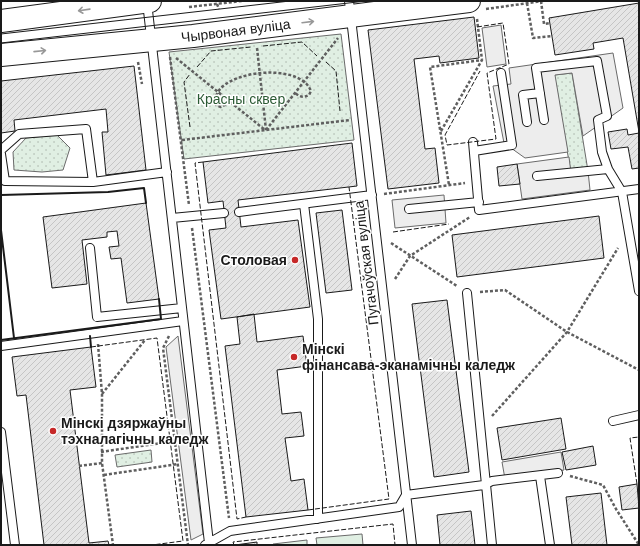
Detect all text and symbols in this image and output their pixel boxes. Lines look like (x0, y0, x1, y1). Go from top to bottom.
one-way arrow (78, 6, 91, 14)
street label: Чырвоная вуліца (180, 16, 292, 45)
one-way arrow (301, 18, 314, 26)
one-way arrow (33, 47, 46, 55)
park label: Красны сквер (197, 91, 285, 107)
street label: Пугачоўская вуліца (350, 200, 382, 326)
place label: Столовая (220, 252, 287, 268)
marker: Столовая (290, 255, 300, 265)
place label: Мінскі фінансава-эканамічны каледж (302, 341, 516, 373)
marker: Мінскі фінансава-эканамічны каледж (289, 352, 299, 362)
place label: Мінскі дзяржаўны тэхналагічны каледж (61, 415, 209, 447)
marker: Мінскі дзяржаўны тэхналагічны каледж (48, 426, 58, 436)

